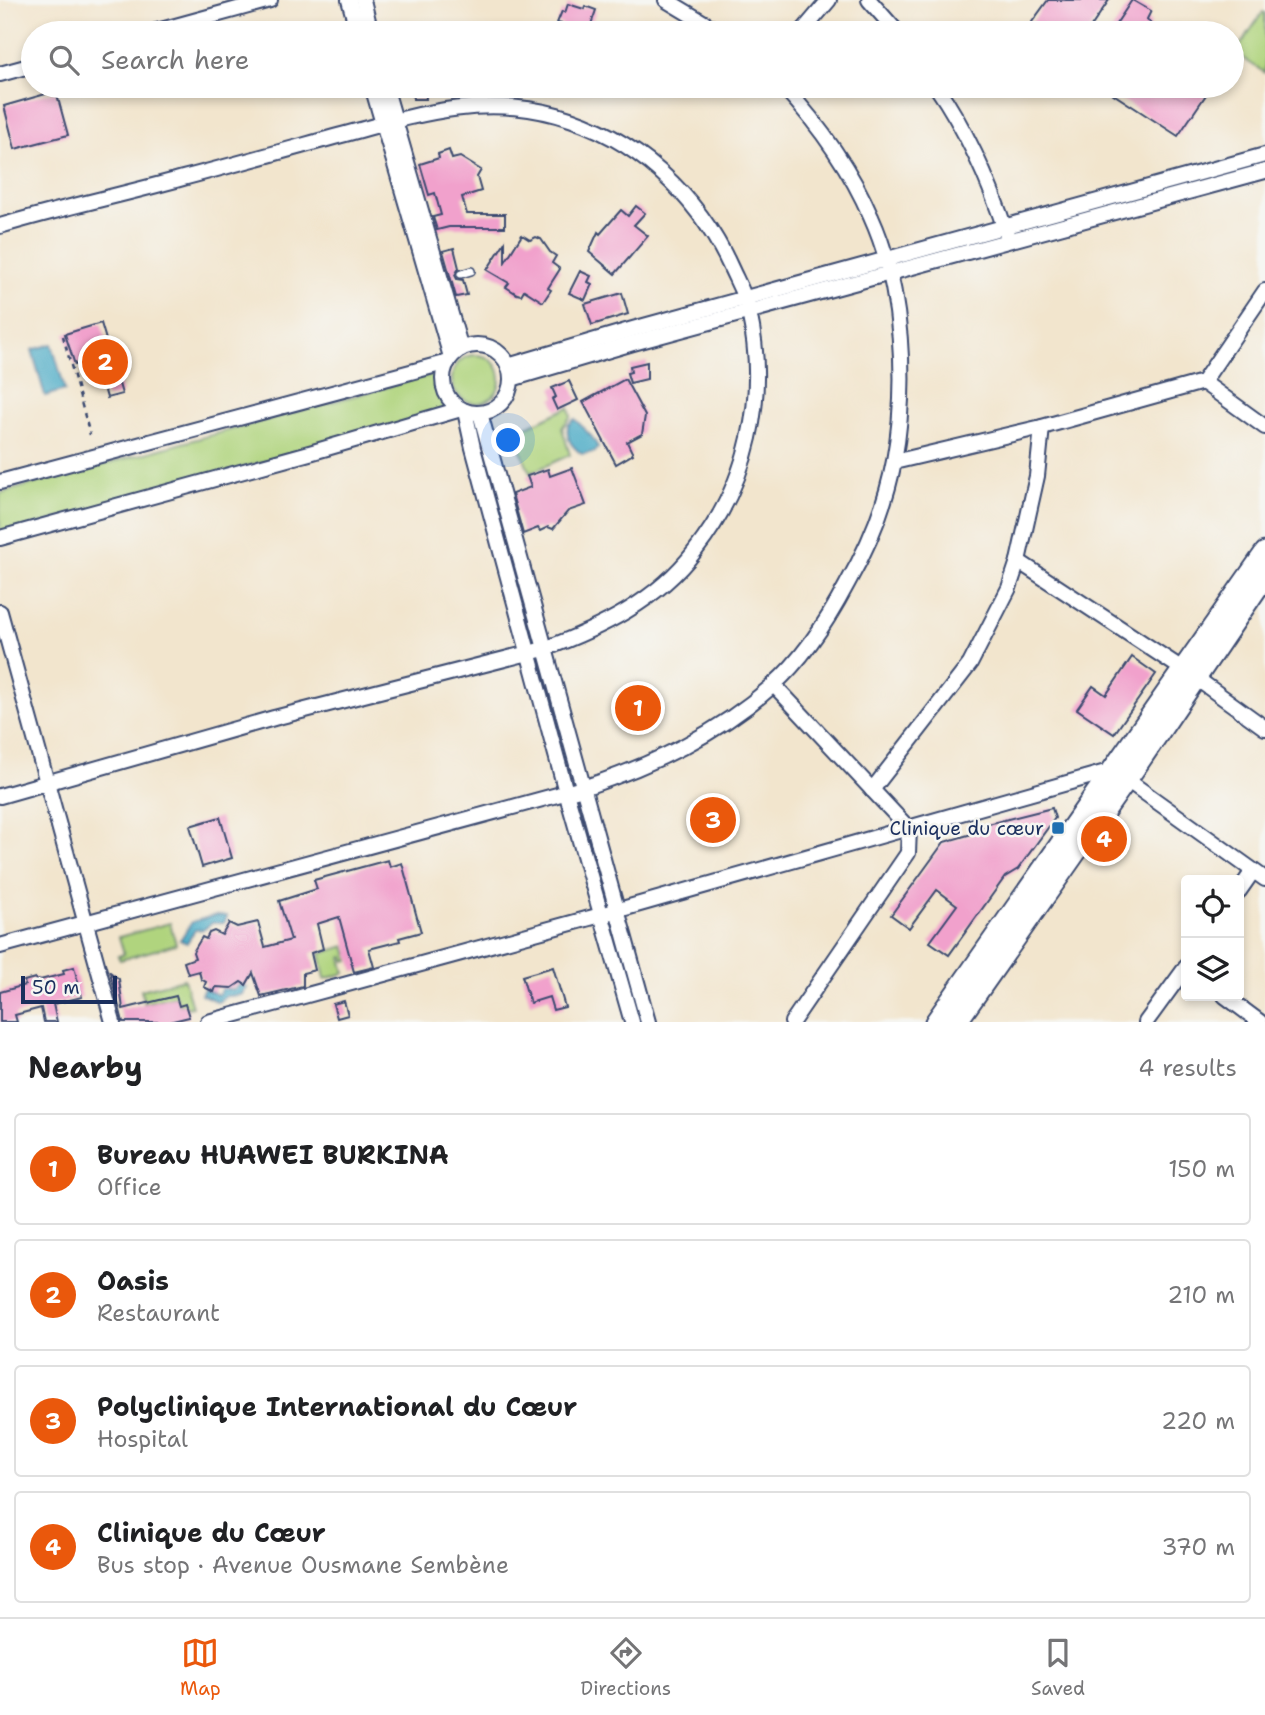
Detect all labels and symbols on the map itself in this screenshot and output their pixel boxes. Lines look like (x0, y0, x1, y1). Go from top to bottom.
pin: 2 (82, 336, 128, 388)
your location (491, 423, 525, 457)
pin: 1 (615, 682, 661, 734)
pin: 3 (690, 794, 736, 846)
pin: 4 (1081, 813, 1127, 865)
place label: Clinique du cœur (890, 816, 1044, 841)
marker: Clinique du cœur (1050, 820, 1066, 836)
scale bar (21, 973, 117, 1005)

